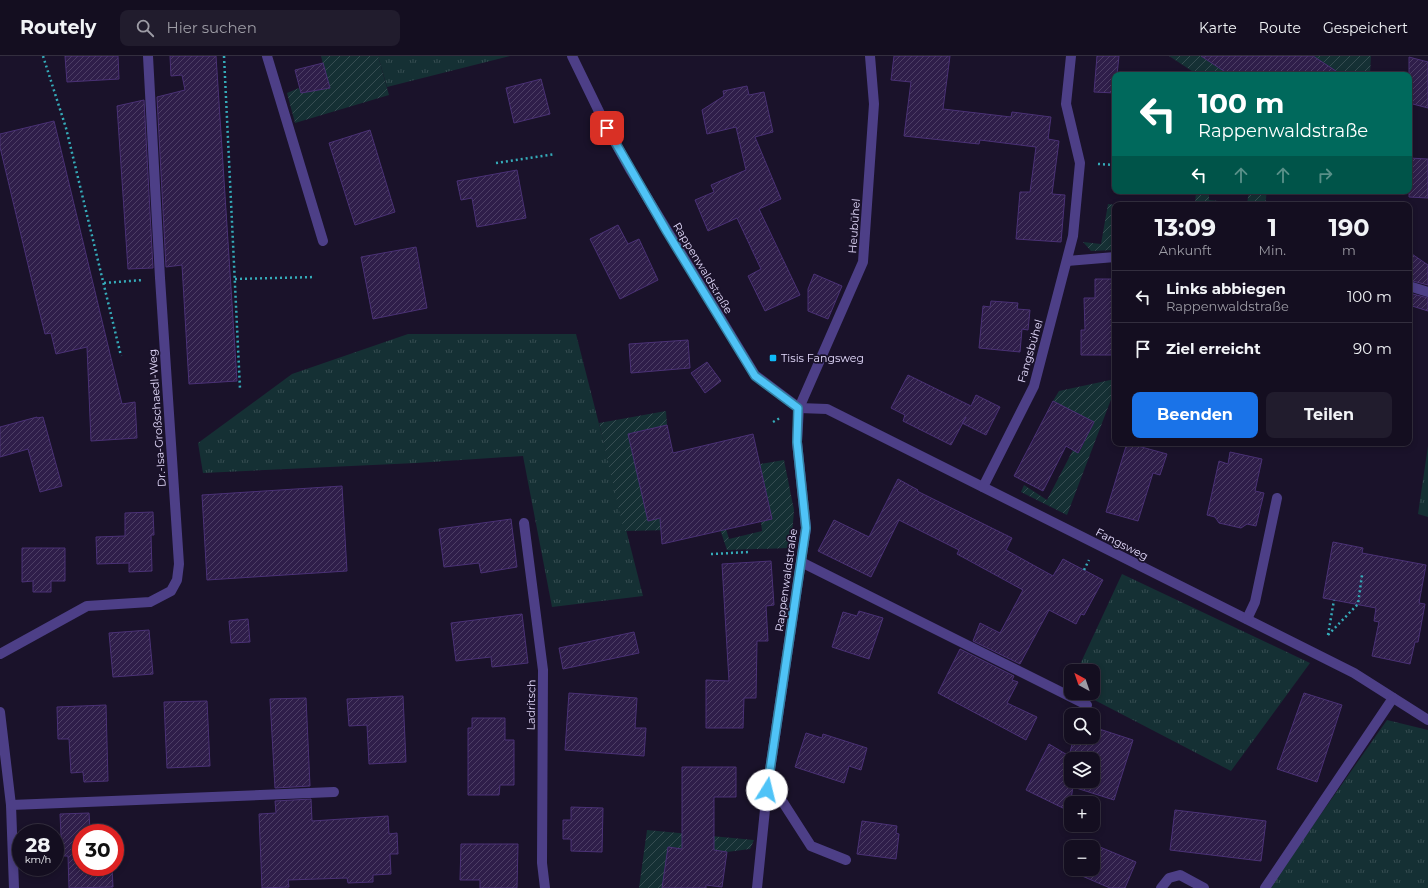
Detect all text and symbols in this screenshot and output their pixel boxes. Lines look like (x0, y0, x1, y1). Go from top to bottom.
search box (120, 10, 400, 46)
text: Routely (20, 16, 96, 39)
icon: search (134, 17, 156, 39)
text: Hier suchen (166, 18, 257, 37)
text: Karte (1199, 19, 1237, 37)
text: Route (1259, 19, 1301, 37)
text: Gespeichert (1323, 19, 1408, 37)
text: 100 m (1198, 86, 1284, 120)
icon: left (1132, 88, 1184, 140)
pin (590, 111, 624, 145)
icon: arrive (596, 117, 618, 139)
text: Rappenwaldstraße (1198, 120, 1368, 142)
icon: left (1188, 164, 1210, 186)
icon: ahead (1230, 164, 1252, 186)
icon: ahead (1272, 164, 1294, 186)
icon: right (1314, 164, 1336, 186)
street label: Heubühel (845, 198, 863, 254)
text: 13:09 (1155, 213, 1216, 242)
text: 1 (1268, 213, 1277, 242)
text: 190 (1328, 213, 1369, 242)
street label: Rappenwaldstraße (670, 220, 736, 316)
text: Ankunft (1159, 242, 1212, 258)
text: Min. (1259, 242, 1286, 258)
text: m (1342, 242, 1356, 258)
text: Links abbiegen (1166, 279, 1286, 298)
icon: left (1132, 286, 1154, 308)
text: 100 m (1347, 287, 1392, 306)
text: Rappenwaldstraße (1166, 298, 1289, 314)
street label: Fangsbühel (1014, 318, 1046, 384)
icon: arrive (1132, 338, 1154, 360)
text: Ziel erreicht (1166, 339, 1261, 358)
text: 90 m (1353, 339, 1392, 358)
street label: Dr.-Isa-Großschaedl-Weg (145, 348, 169, 488)
place label: Tisis Fangsweg (781, 351, 864, 365)
marker: Tisis Fangsweg (768, 353, 778, 363)
button: Beenden (1132, 392, 1258, 438)
button: Teilen (1266, 392, 1392, 438)
street label: Fangsweg (1093, 525, 1151, 563)
street label: Rappenwaldstraße (772, 527, 800, 632)
north arrow (1064, 664, 1100, 700)
map controls (1064, 664, 1100, 876)
street label: Ladritsch (524, 679, 538, 731)
button: search (1064, 708, 1100, 744)
button: layers (1064, 752, 1100, 788)
position arrow (746, 769, 788, 811)
button: + (1064, 796, 1100, 832)
speed limit sign: 30 (72, 824, 124, 876)
text: 28 (26, 833, 51, 857)
button: − (1064, 840, 1100, 876)
text: km/h (25, 853, 51, 866)

